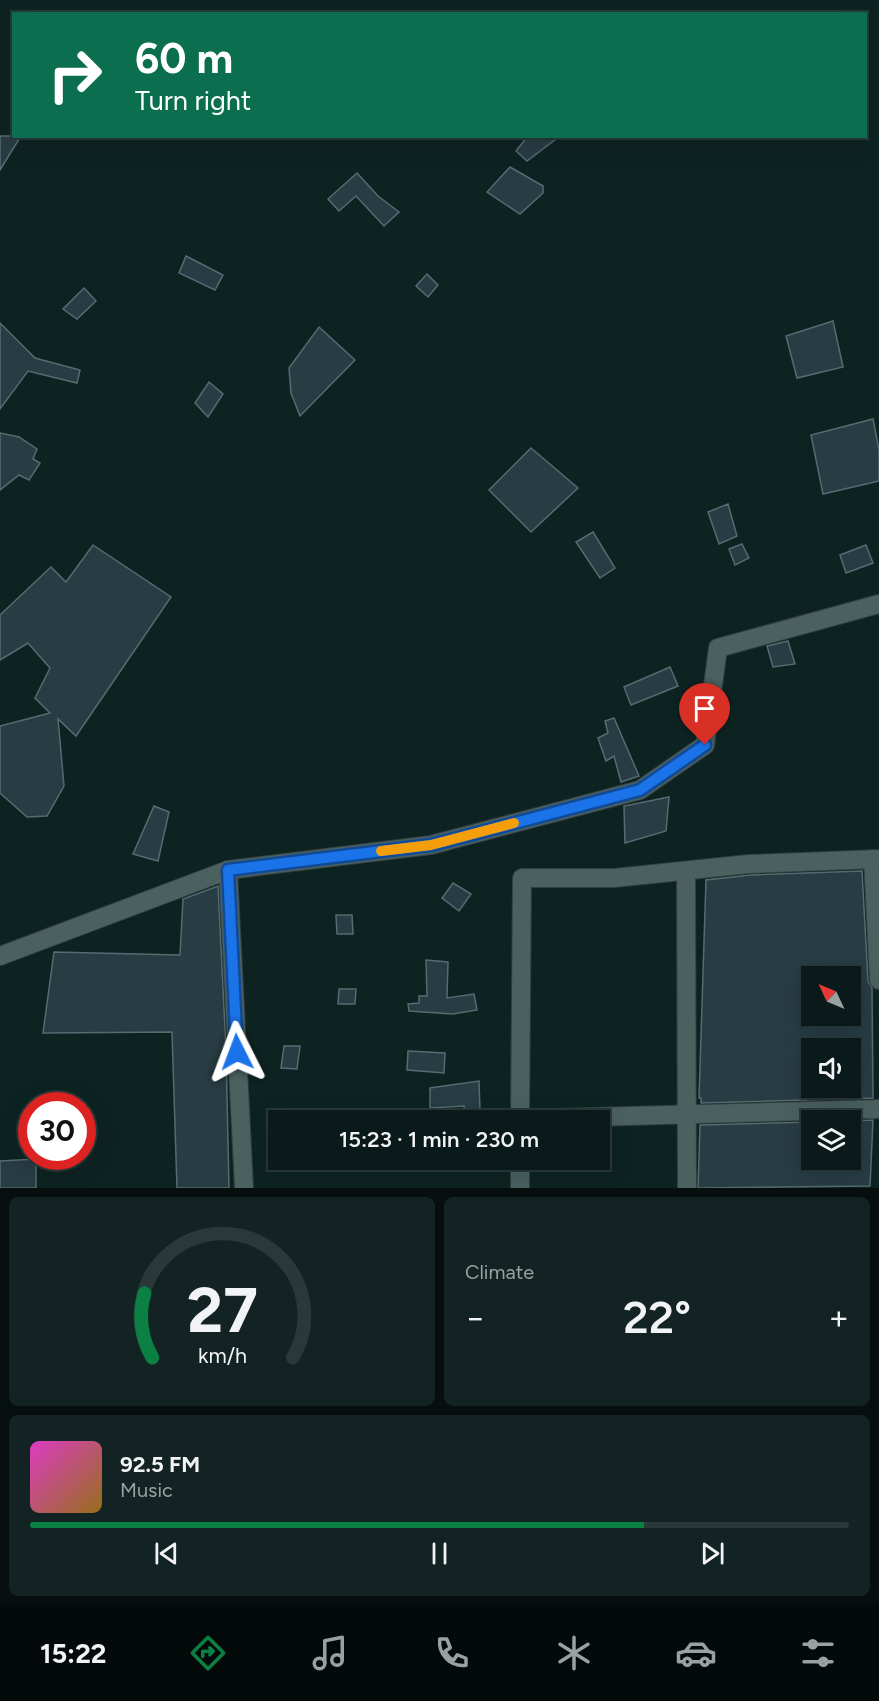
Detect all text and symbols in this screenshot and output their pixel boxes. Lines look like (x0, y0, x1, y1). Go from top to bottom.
text: 60 m (135, 33, 233, 84)
icon: right (36, 36, 114, 114)
text: Turn right (135, 84, 251, 117)
pin (679, 683, 730, 745)
icon: arrive (688, 692, 721, 725)
north arrow (801, 966, 861, 1026)
map controls (801, 966, 861, 1170)
position arrow (205, 1020, 269, 1084)
button: sound (801, 1038, 861, 1098)
speed limit sign: 30 (18, 1092, 96, 1170)
button: layers (801, 1110, 861, 1170)
text: 15:23 · 1 min · 230 m (339, 1126, 539, 1153)
text: Climate (465, 1260, 534, 1284)
text: 27 (187, 1273, 257, 1348)
text: 22° (623, 1290, 691, 1344)
text: − (465, 1298, 486, 1337)
text: + (828, 1298, 849, 1337)
text: km/h (198, 1344, 246, 1369)
text: 92.5 FM (120, 1451, 200, 1478)
text: Music (120, 1478, 173, 1502)
icon: previous (150, 1537, 183, 1570)
icon: pause (423, 1537, 456, 1570)
icon: next (696, 1537, 729, 1570)
icon: directions (187, 1632, 229, 1674)
icon: music (309, 1632, 351, 1674)
icon: phone (431, 1632, 473, 1674)
icon: climate (553, 1632, 595, 1674)
icon: car (675, 1632, 717, 1674)
icon: filters (797, 1632, 839, 1674)
text: 15:22 (40, 1637, 107, 1670)

